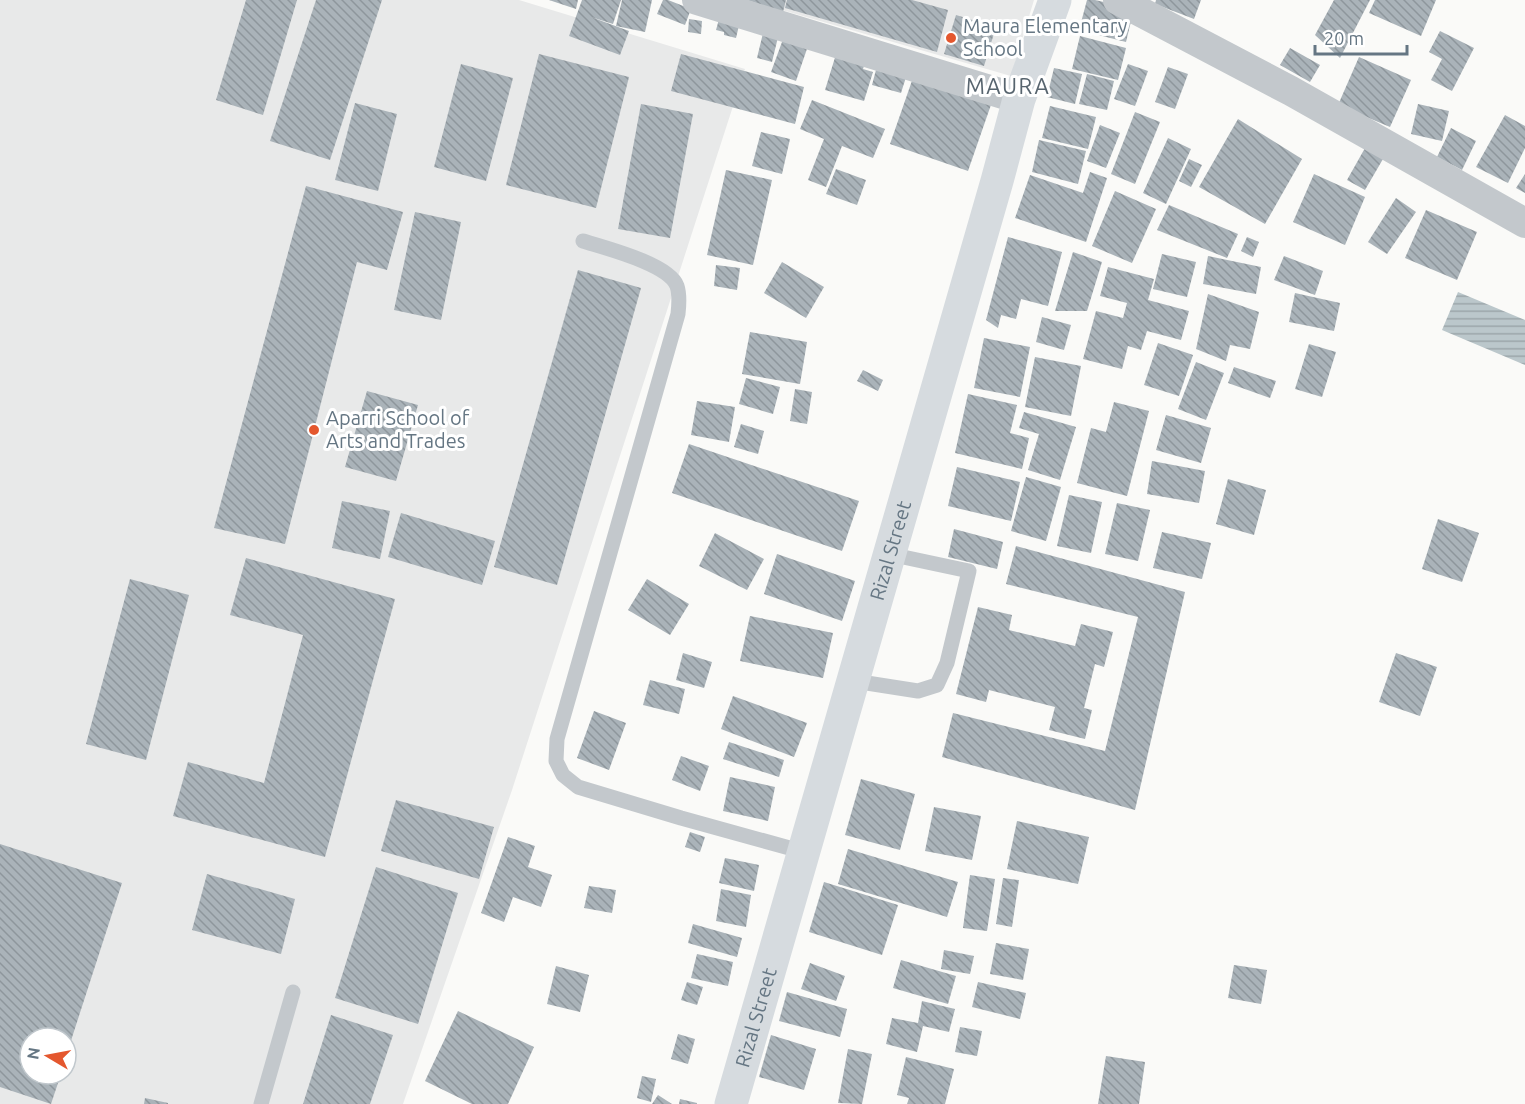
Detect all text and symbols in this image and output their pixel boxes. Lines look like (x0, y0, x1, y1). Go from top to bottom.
place label: Maura Elementary School (963, 14, 1128, 60)
scale bar (1315, 18, 1406, 56)
text: 20 m (1324, 28, 1364, 48)
marker: Maura Elementary School (944, 31, 958, 45)
district label: MAURA (966, 73, 1050, 98)
place label: Aparri School of Arts and Trades (326, 406, 470, 452)
marker: Aparri School of Arts and Trades (307, 423, 321, 437)
street label: Rizal Street (865, 498, 915, 603)
street label: Rizal Street (730, 965, 781, 1070)
north arrow (18, 1026, 78, 1086)
text: N (23, 1046, 43, 1061)

